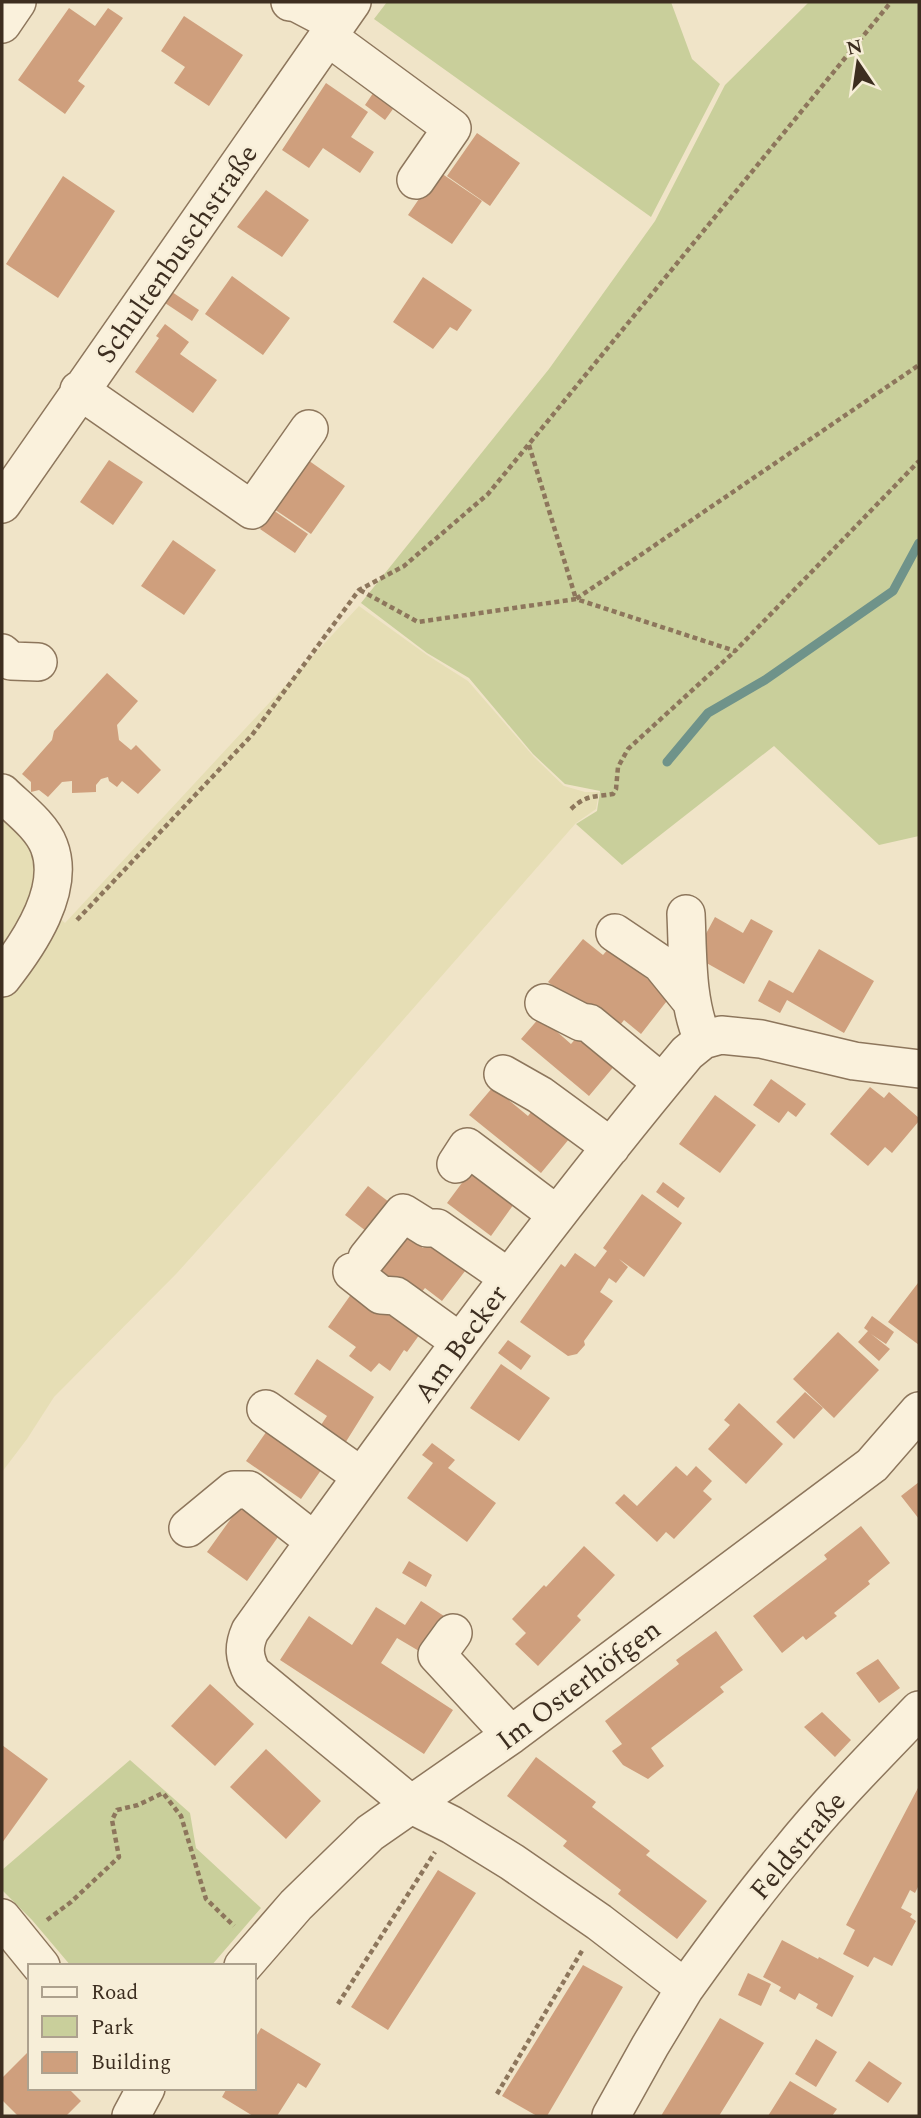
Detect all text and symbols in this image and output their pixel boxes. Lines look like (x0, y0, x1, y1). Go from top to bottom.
north arrow (823, 28, 893, 98)
text: N (844, 32, 865, 64)
street label: Schultenbuschstraße (85, 135, 269, 372)
street label: Am Becker (403, 1276, 519, 1412)
street label: Im Osterhöfgen (487, 1609, 670, 1762)
street label: Feldstraße (739, 1782, 857, 1910)
legend (28, 1964, 256, 2090)
text: Road (91, 1977, 138, 2009)
text: Park (91, 2012, 135, 2044)
text: Building (91, 2047, 171, 2079)

